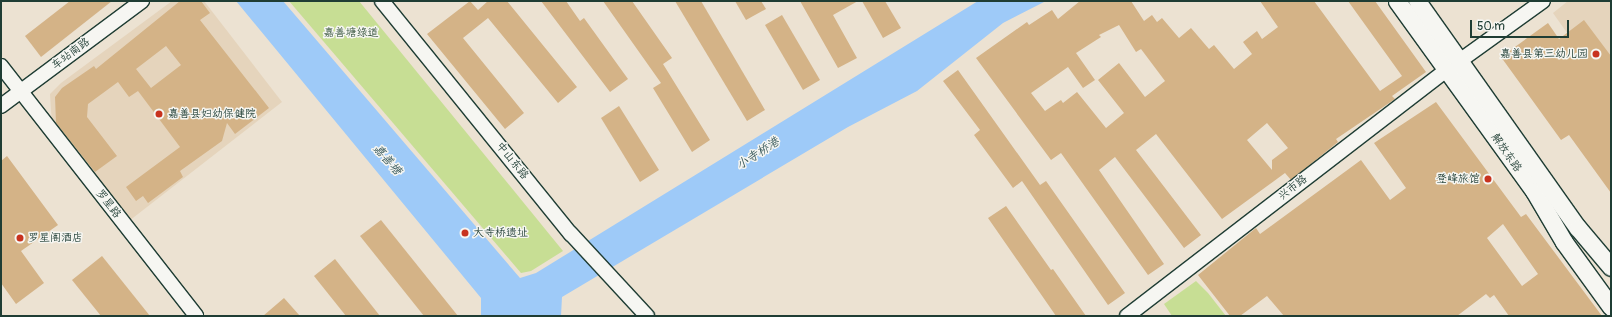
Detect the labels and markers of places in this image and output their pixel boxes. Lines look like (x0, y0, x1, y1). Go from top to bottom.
place label: 嘉善县第三幼儿园 (1500, 47, 1588, 61)
marker: 嘉善县第三幼儿园 (1591, 49, 1601, 59)
place label: 嘉善县妇幼保健院 (168, 107, 256, 121)
marker: 嘉善县妇幼保健院 (153, 108, 165, 120)
place label: 登峰旅馆 (1436, 172, 1480, 186)
marker: 登峰旅馆 (1483, 174, 1493, 184)
place label: 大寺桥遗址 (473, 226, 528, 240)
marker: 大寺桥遗址 (460, 228, 470, 238)
place label: 罗星阁酒店 (28, 231, 83, 245)
marker: 罗星阁酒店 (15, 233, 25, 243)

